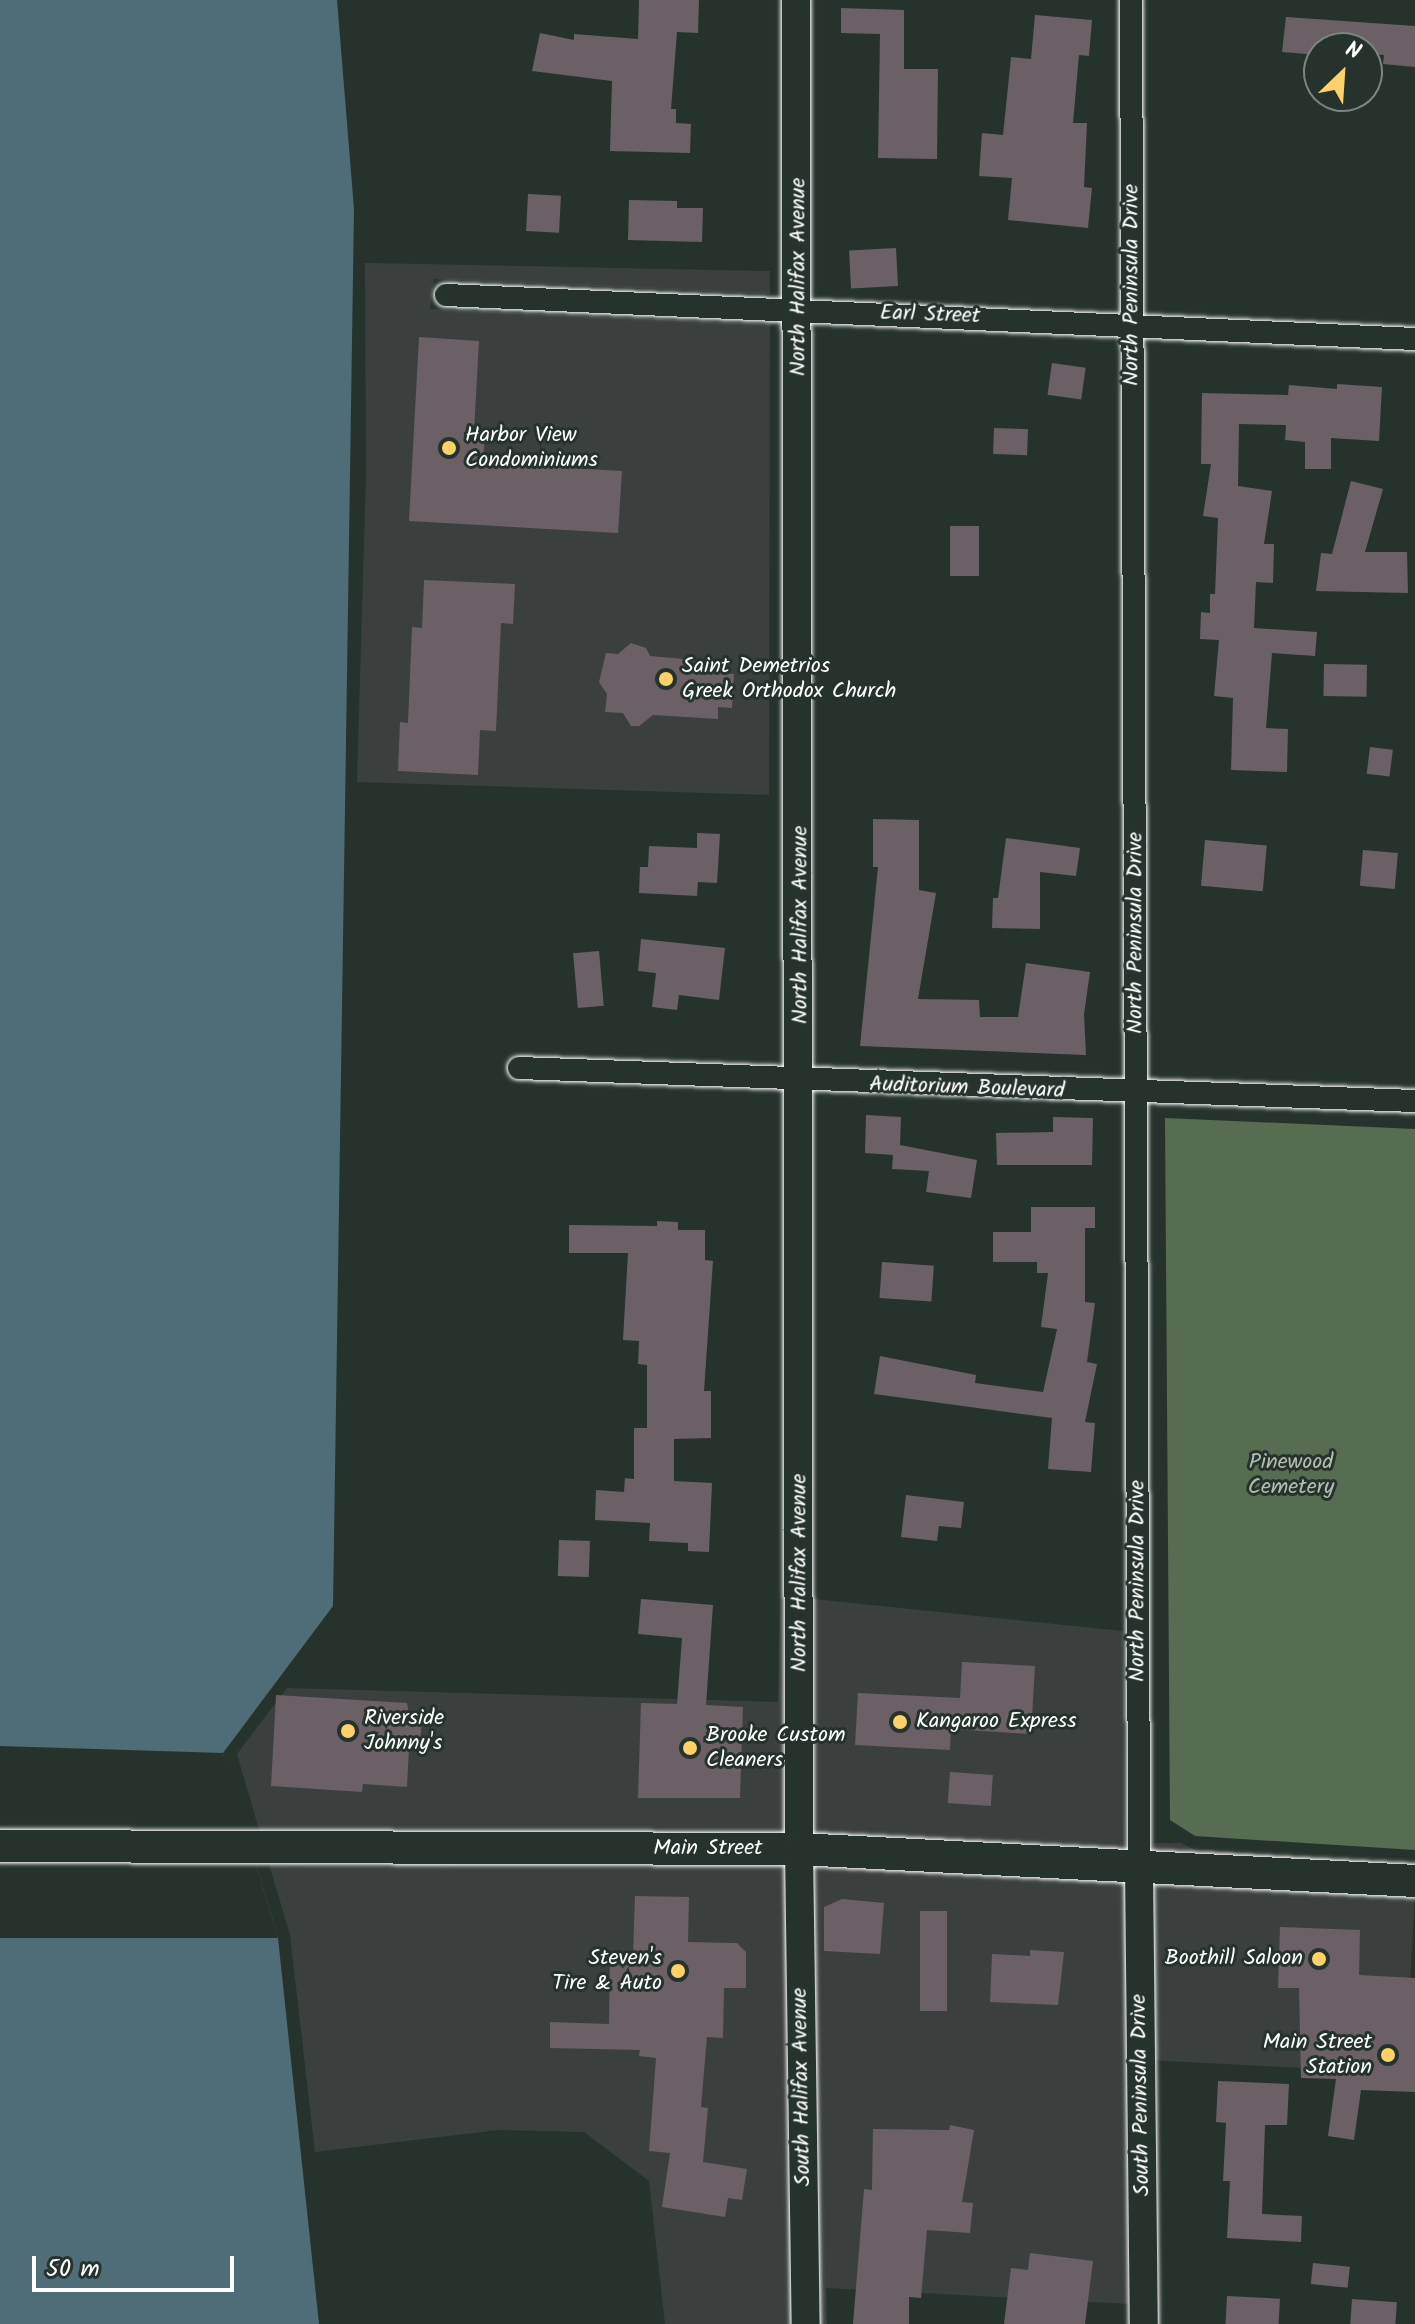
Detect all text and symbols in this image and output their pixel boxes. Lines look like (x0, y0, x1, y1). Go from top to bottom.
north arrow (1303, 32, 1383, 112)
text: N (1339, 33, 1366, 70)
street label: North Halifax Avenue (786, 178, 812, 376)
street label: North Peninsula Drive (1119, 184, 1145, 386)
street label: Earl Street (879, 300, 981, 330)
place label: Harbor View Condominiums (465, 422, 598, 474)
marker: Harbor View Condominiums (440, 439, 458, 457)
place label: Saint Demetrios Greek Orthodox Church (682, 653, 896, 704)
marker: Saint Demetrios Greek Orthodox Church (657, 670, 675, 688)
street label: North Halifax Avenue (788, 826, 814, 1024)
street label: North Peninsula Drive (1123, 832, 1149, 1034)
street label: Auditorium Boulevard (869, 1071, 1065, 1105)
park label: Pinewood Cemetery (1248, 1449, 1334, 1500)
street label: North Halifax Avenue (787, 1474, 813, 1672)
street label: North Peninsula Drive (1125, 1480, 1151, 1682)
place label: Riverside Johnny's (364, 1705, 444, 1756)
place label: Kangaroo Express (916, 1709, 1077, 1735)
marker: Kangaroo Express (891, 1713, 909, 1731)
marker: Riverside Johnny's (339, 1722, 357, 1740)
place label: Brooke Custom Cleaners (706, 1722, 845, 1774)
marker: Brooke Custom Cleaners (681, 1739, 699, 1757)
street label: Main Street (653, 1836, 763, 1862)
place label: Steven's Tire & Auto (552, 1945, 662, 1996)
place label: Boothill Saloon (1165, 1946, 1303, 1972)
marker: Boothill Saloon (1310, 1950, 1328, 1968)
marker: Steven's Tire & Auto (669, 1962, 687, 1980)
street label: South Halifax Avenue (787, 1987, 817, 2187)
street label: South Peninsula Drive (1126, 1994, 1156, 2196)
place label: Main Street Station (1263, 2029, 1372, 2080)
marker: Main Street Station (1379, 2046, 1397, 2064)
scale bar (36, 2240, 238, 2290)
text: 50 m (46, 2250, 100, 2289)

